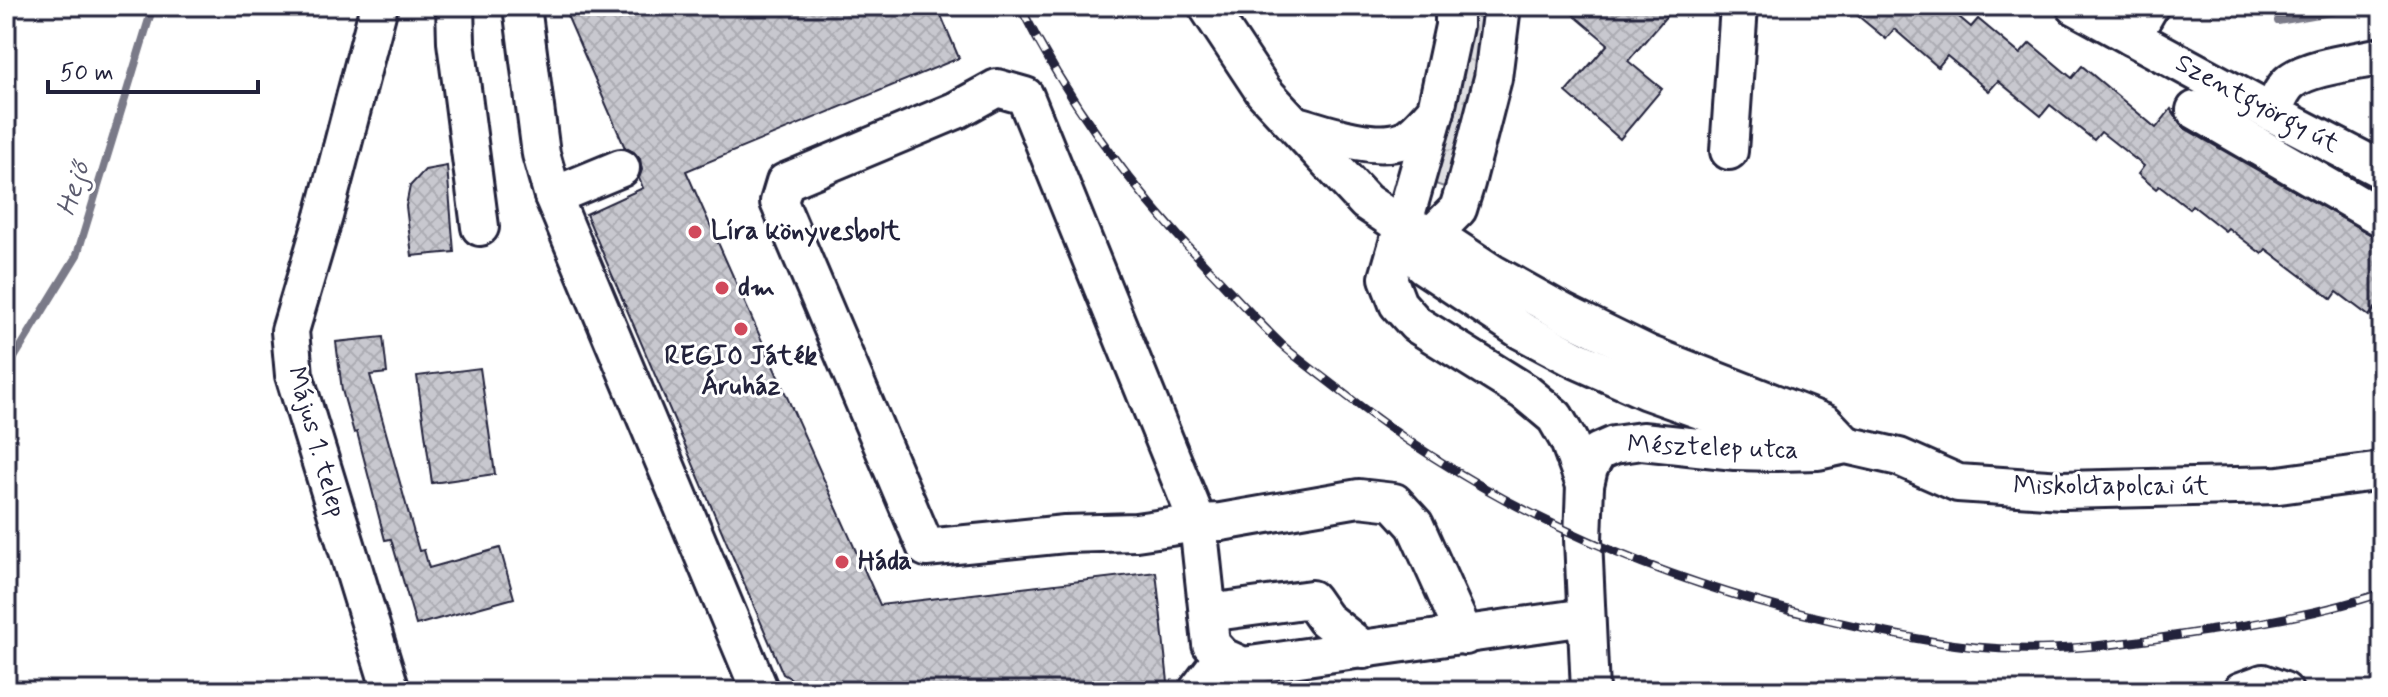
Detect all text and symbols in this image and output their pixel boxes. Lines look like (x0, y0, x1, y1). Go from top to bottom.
scale bar (48, 44, 258, 94)
street label: Szentgyörgy út (2168, 47, 2345, 164)
text: 50 m (60, 58, 114, 89)
water label: Hejő (48, 155, 101, 220)
place label: Líra könyvesbolt (711, 215, 901, 249)
marker: Líra könyvesbolt (686, 223, 704, 241)
place label: dm (738, 271, 775, 305)
marker: dm (713, 279, 731, 297)
marker: REGIO Játék Áruház (732, 320, 750, 338)
place label: REGIO Játék Áruház (664, 340, 818, 404)
street label: Május 1. telep (278, 363, 354, 521)
street label: Mésztelep utca (1627, 428, 1799, 468)
street label: Miskolctapolcai út (2013, 470, 2209, 504)
place label: Háda (858, 545, 912, 579)
marker: Háda (833, 553, 851, 571)

